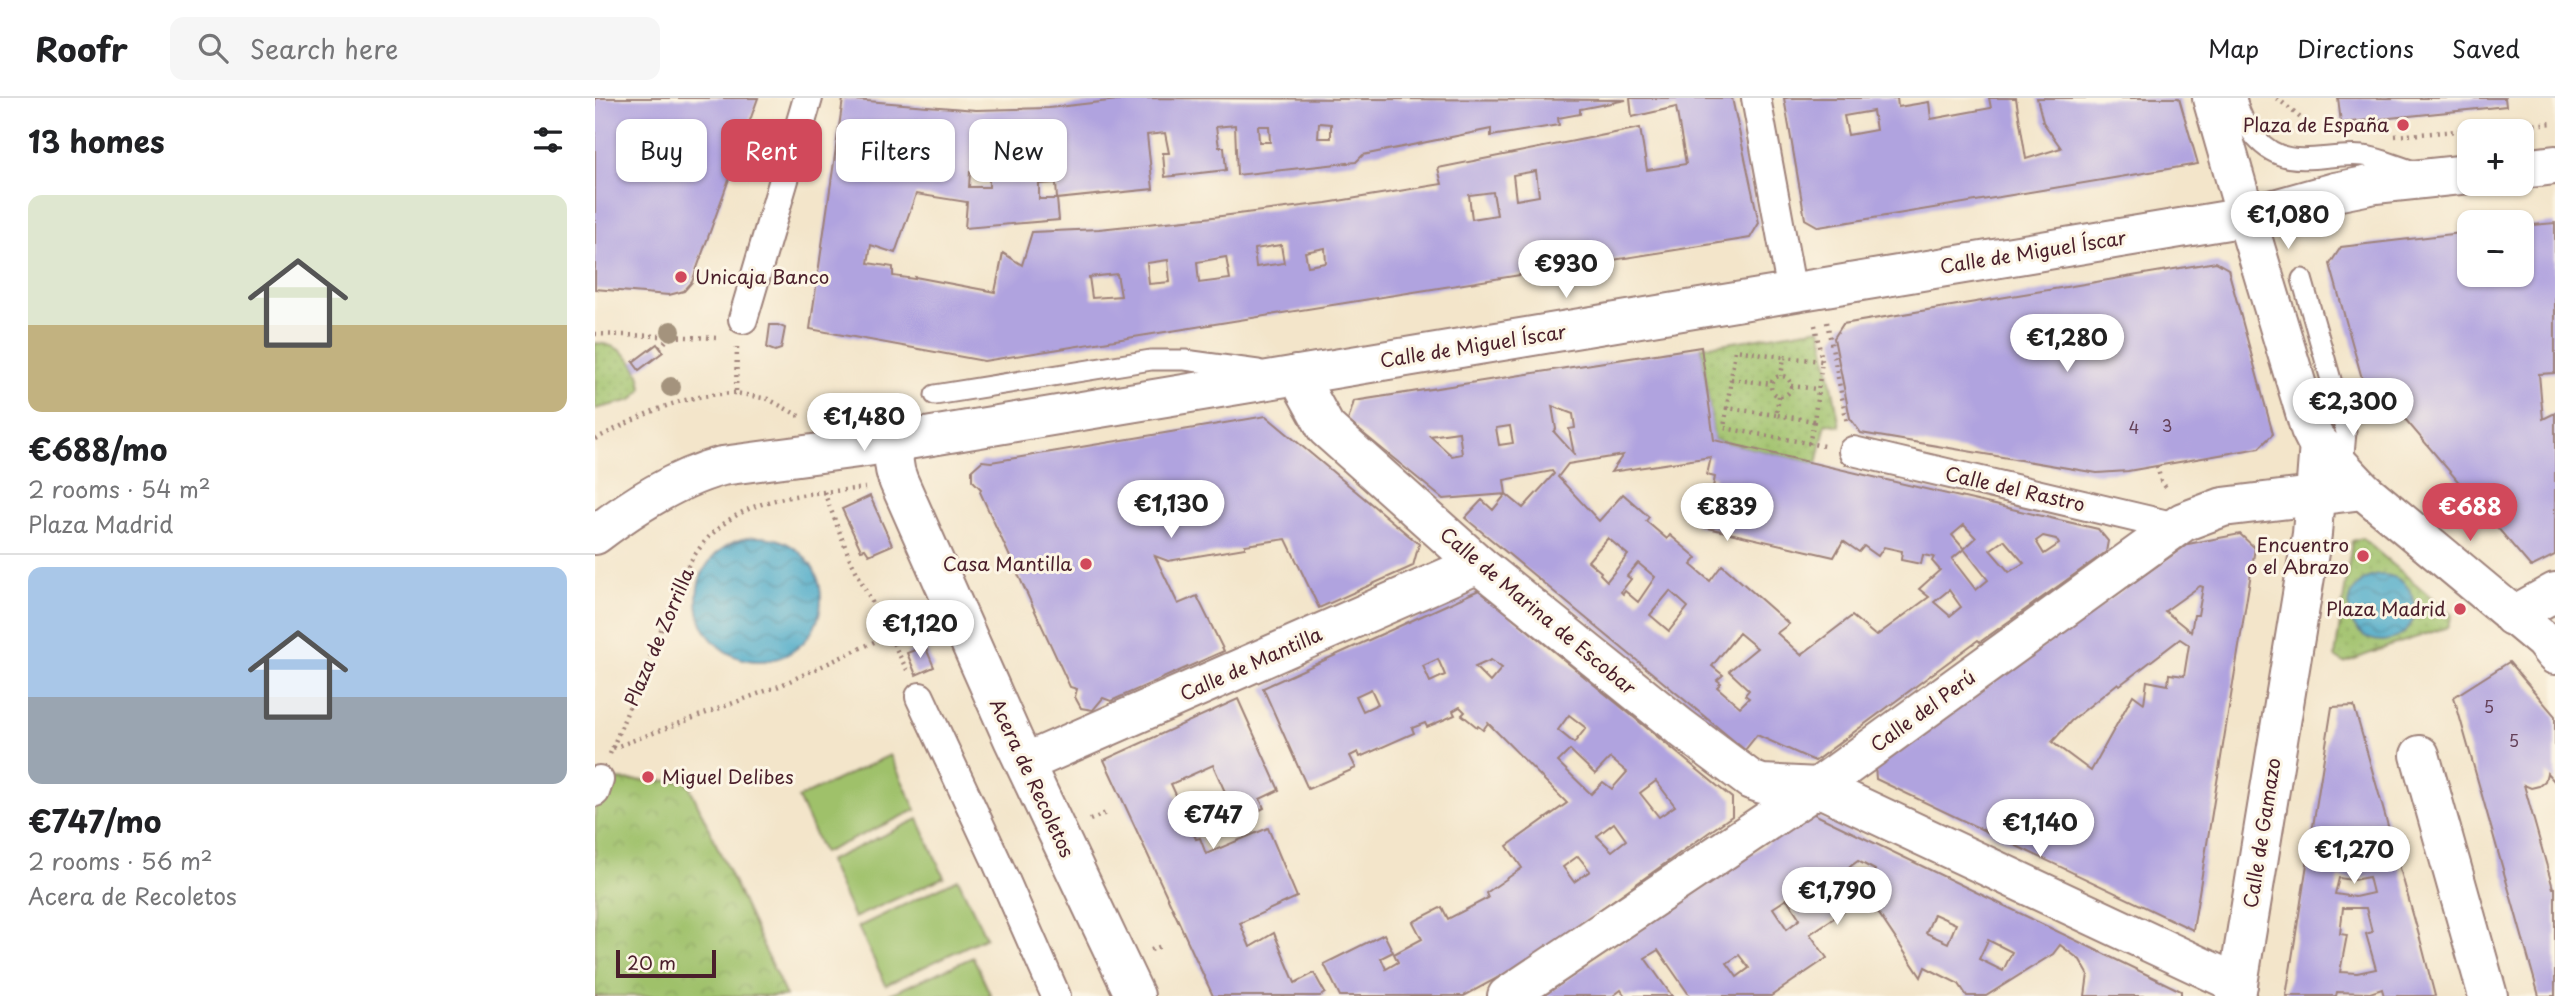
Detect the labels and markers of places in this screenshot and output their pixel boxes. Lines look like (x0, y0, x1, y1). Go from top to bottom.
place label: Plaza de España (2243, 110, 2389, 138)
marker: Plaza de España (2395, 117, 2411, 133)
pin: €1,080 (2231, 192, 2345, 251)
pin: €930 (1525, 240, 1607, 300)
place label: Unicaja Banco (695, 262, 829, 290)
marker: Unicaja Banco (673, 269, 689, 285)
pin: €1,280 (2010, 314, 2124, 374)
pin: €2,300 (2296, 378, 2410, 438)
pin: €1,480 (807, 394, 921, 453)
pin: €1,130 (1114, 480, 1228, 540)
pin: €839 (1686, 484, 1768, 543)
pin: €688 (2429, 484, 2511, 543)
place label: Encuentro o el Abrazo (2247, 530, 2349, 580)
marker: Encuentro o el Abrazo (2355, 548, 2371, 564)
place label: Casa Mantilla (943, 549, 1072, 577)
marker: Casa Mantilla (1078, 556, 1094, 572)
place label: Plaza Madrid (2326, 594, 2446, 622)
pin: €1,120 (863, 601, 977, 660)
marker: Plaza Madrid (2452, 601, 2468, 617)
place label: Miguel Delibes (662, 762, 794, 790)
marker: Miguel Delibes (640, 769, 656, 785)
pin: €747 (1172, 792, 1254, 851)
pin: €1,140 (1983, 800, 2097, 859)
pin: €1,270 (2297, 826, 2411, 886)
pin: €1,790 (1780, 868, 1894, 927)

